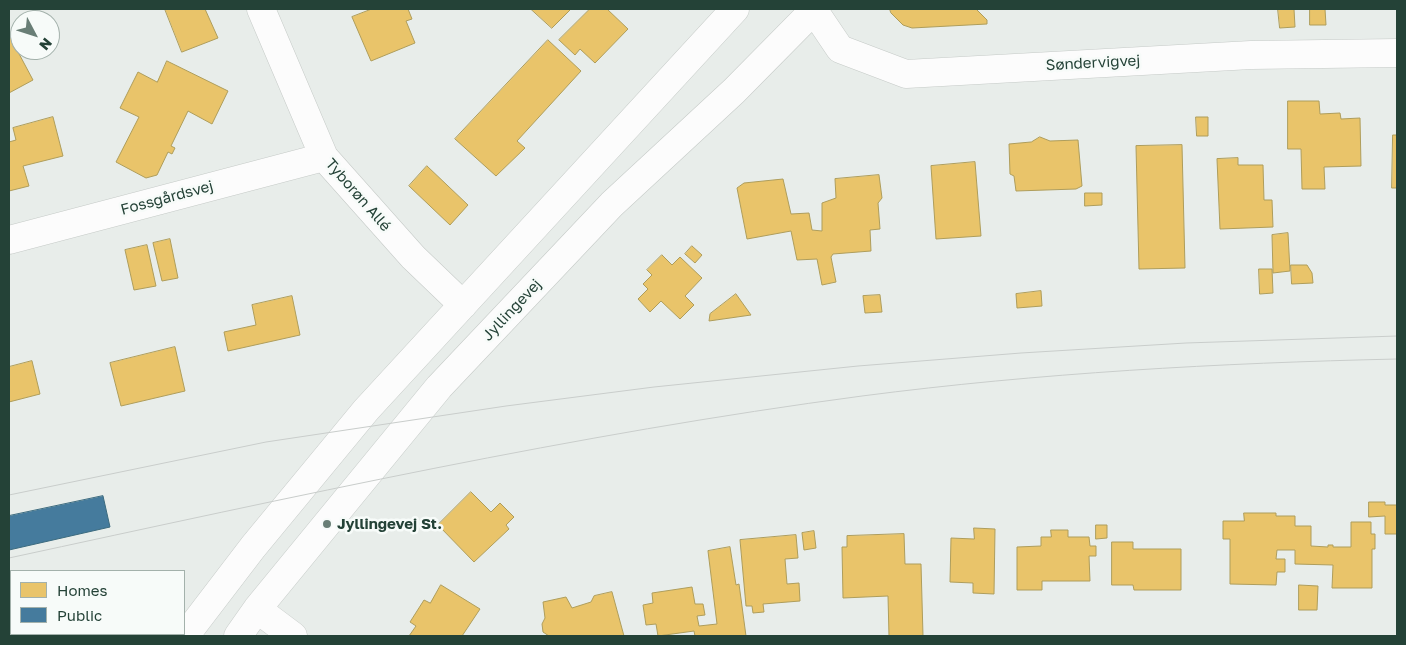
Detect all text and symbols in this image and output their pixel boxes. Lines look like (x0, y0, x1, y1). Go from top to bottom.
north arrow (10, 10, 60, 60)
text: N (36, 35, 56, 54)
street label: Søndervigvej (1045, 52, 1141, 74)
street label: Tyborøn Allé (322, 155, 394, 235)
street label: Fossgårdsvej (119, 177, 215, 219)
street label: Jyllingevej (479, 275, 545, 345)
place label: Jyllingevej St. (337, 515, 442, 533)
marker: Jyllingevej St. (321, 518, 333, 530)
legend (10, 570, 185, 635)
text: Homes (57, 581, 107, 599)
text: Public (57, 606, 102, 624)

